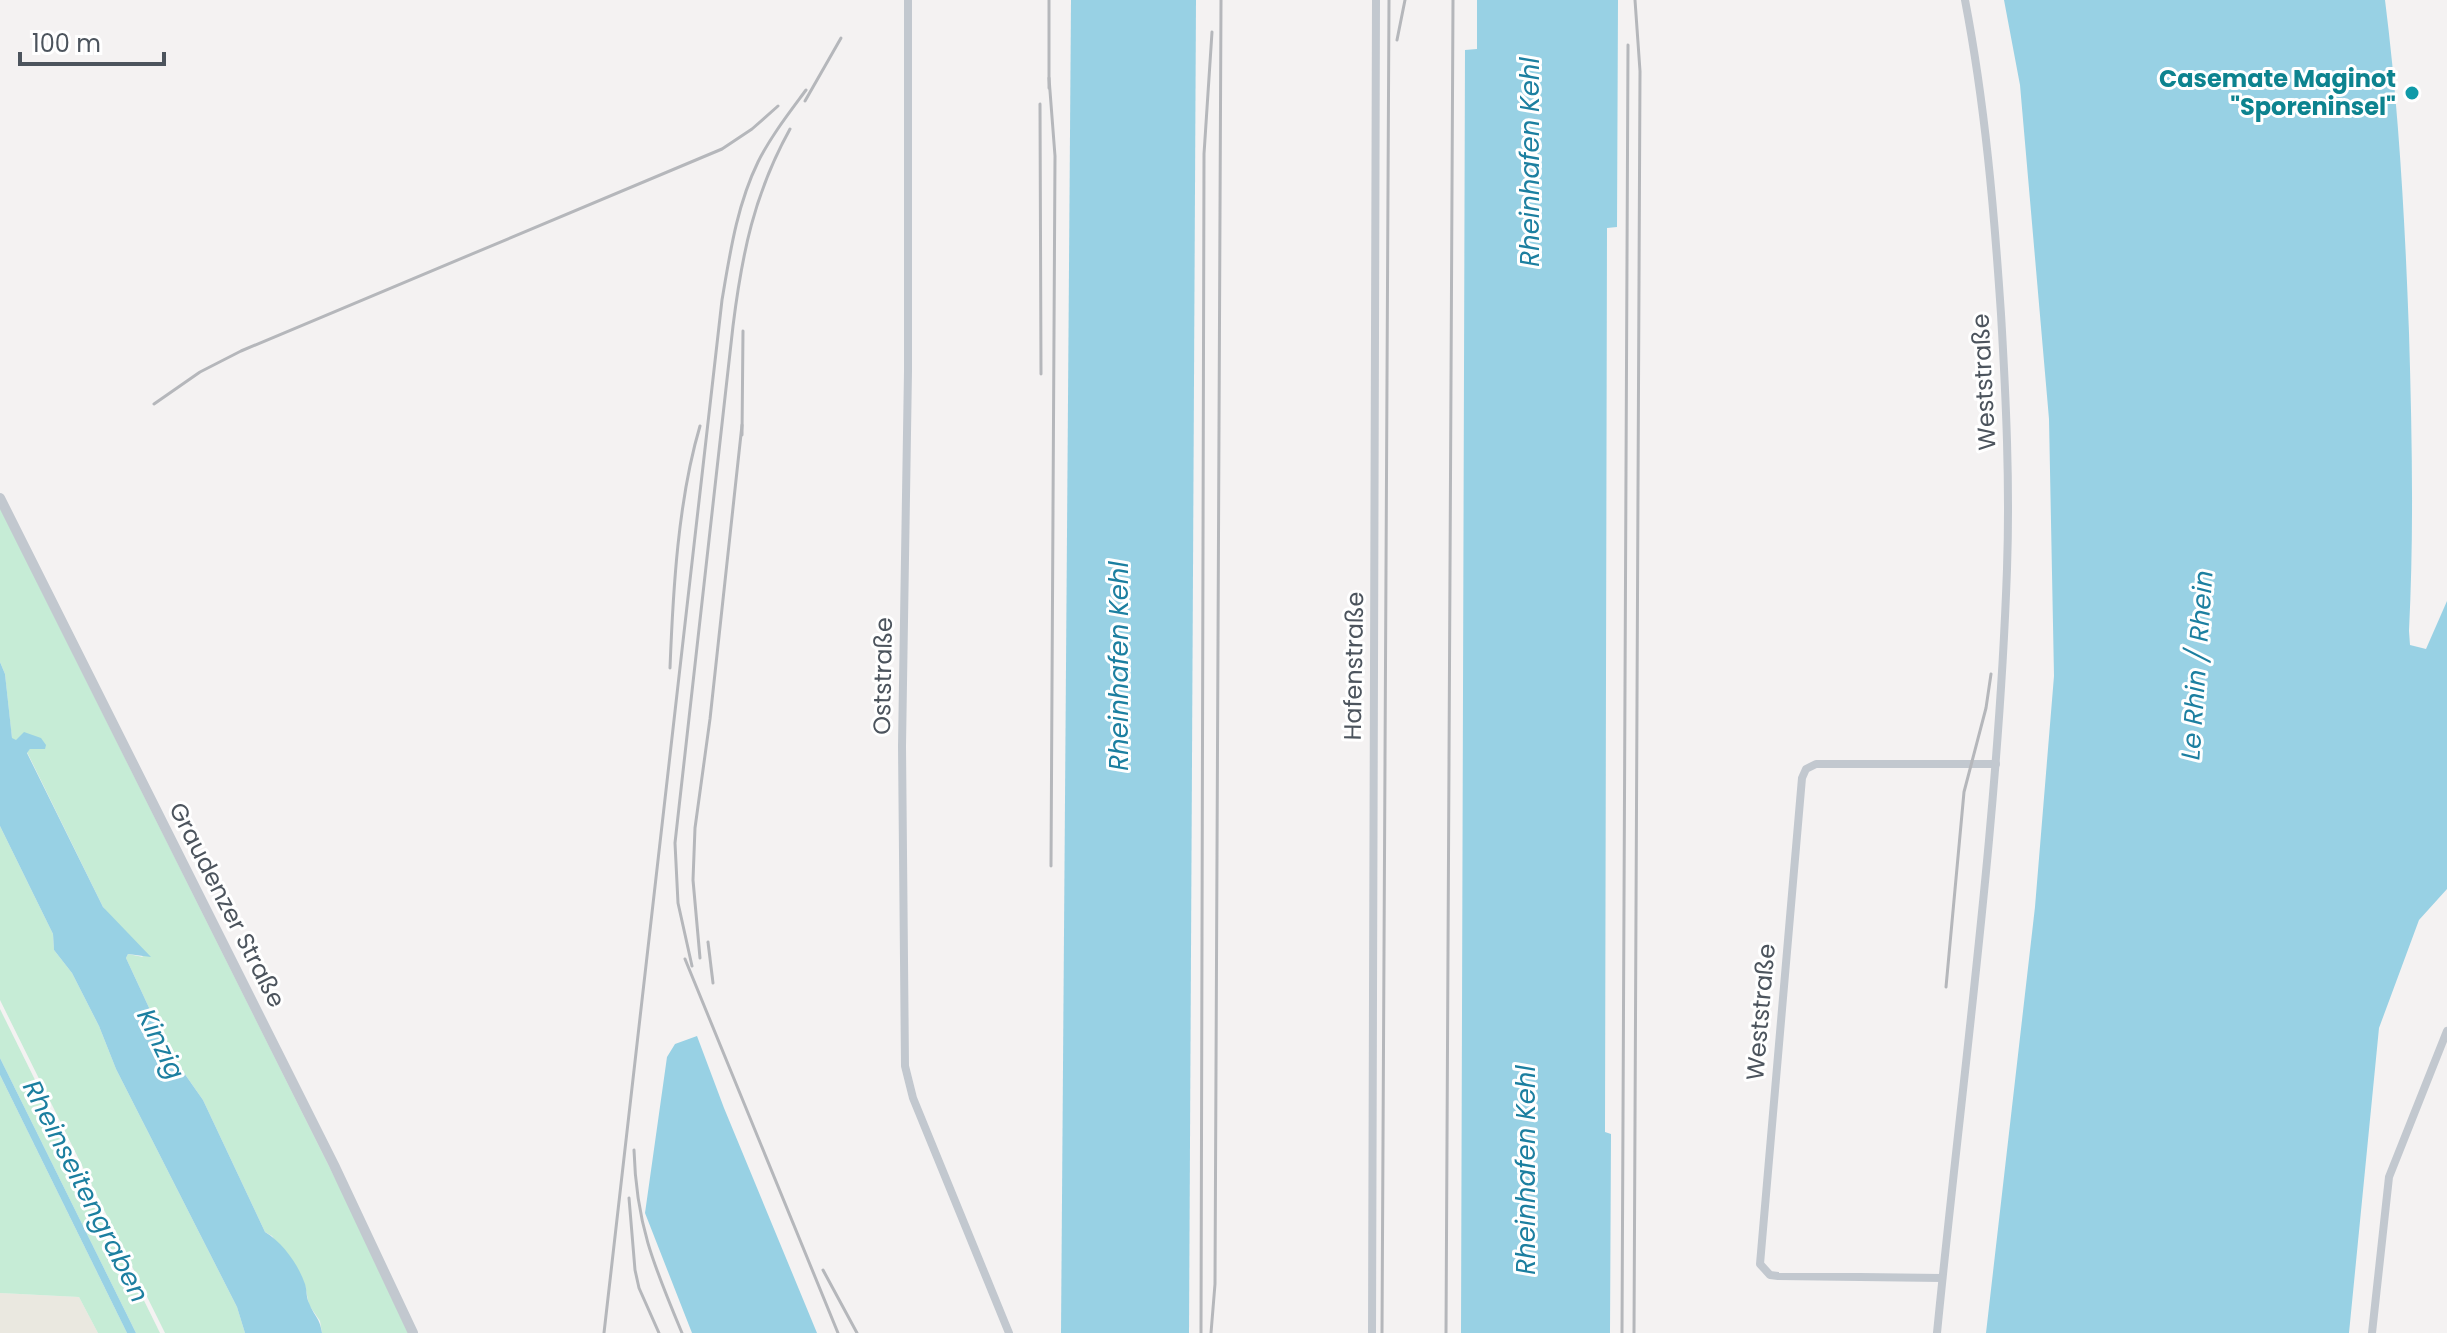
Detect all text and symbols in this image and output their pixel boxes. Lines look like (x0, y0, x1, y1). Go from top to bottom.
scale bar (20, 16, 164, 66)
text: 100 m (32, 27, 101, 60)
water label: Rheinhafen Kehl (1512, 57, 1548, 267)
place label: Casemate Maginot "Sporeninsel" (2159, 62, 2396, 123)
marker: Casemate Maginot "Sporeninsel" (2403, 84, 2421, 102)
street label: Weststraße (1963, 313, 2004, 451)
water label: Rheinhafen Kehl (1101, 561, 1137, 771)
water label: Le Rhin / Rhein (2172, 569, 2222, 761)
street label: Hafenstraße (1336, 591, 1371, 741)
street label: Oststraße (865, 617, 900, 735)
street label: Graudenzer Straße (161, 797, 293, 1013)
street label: Weststraße (1738, 942, 1783, 1082)
water label: Kinzig (129, 1003, 193, 1085)
water label: Rheinhafen Kehl (1508, 1065, 1544, 1275)
water label: Rheinseitengraben (14, 1074, 158, 1308)

